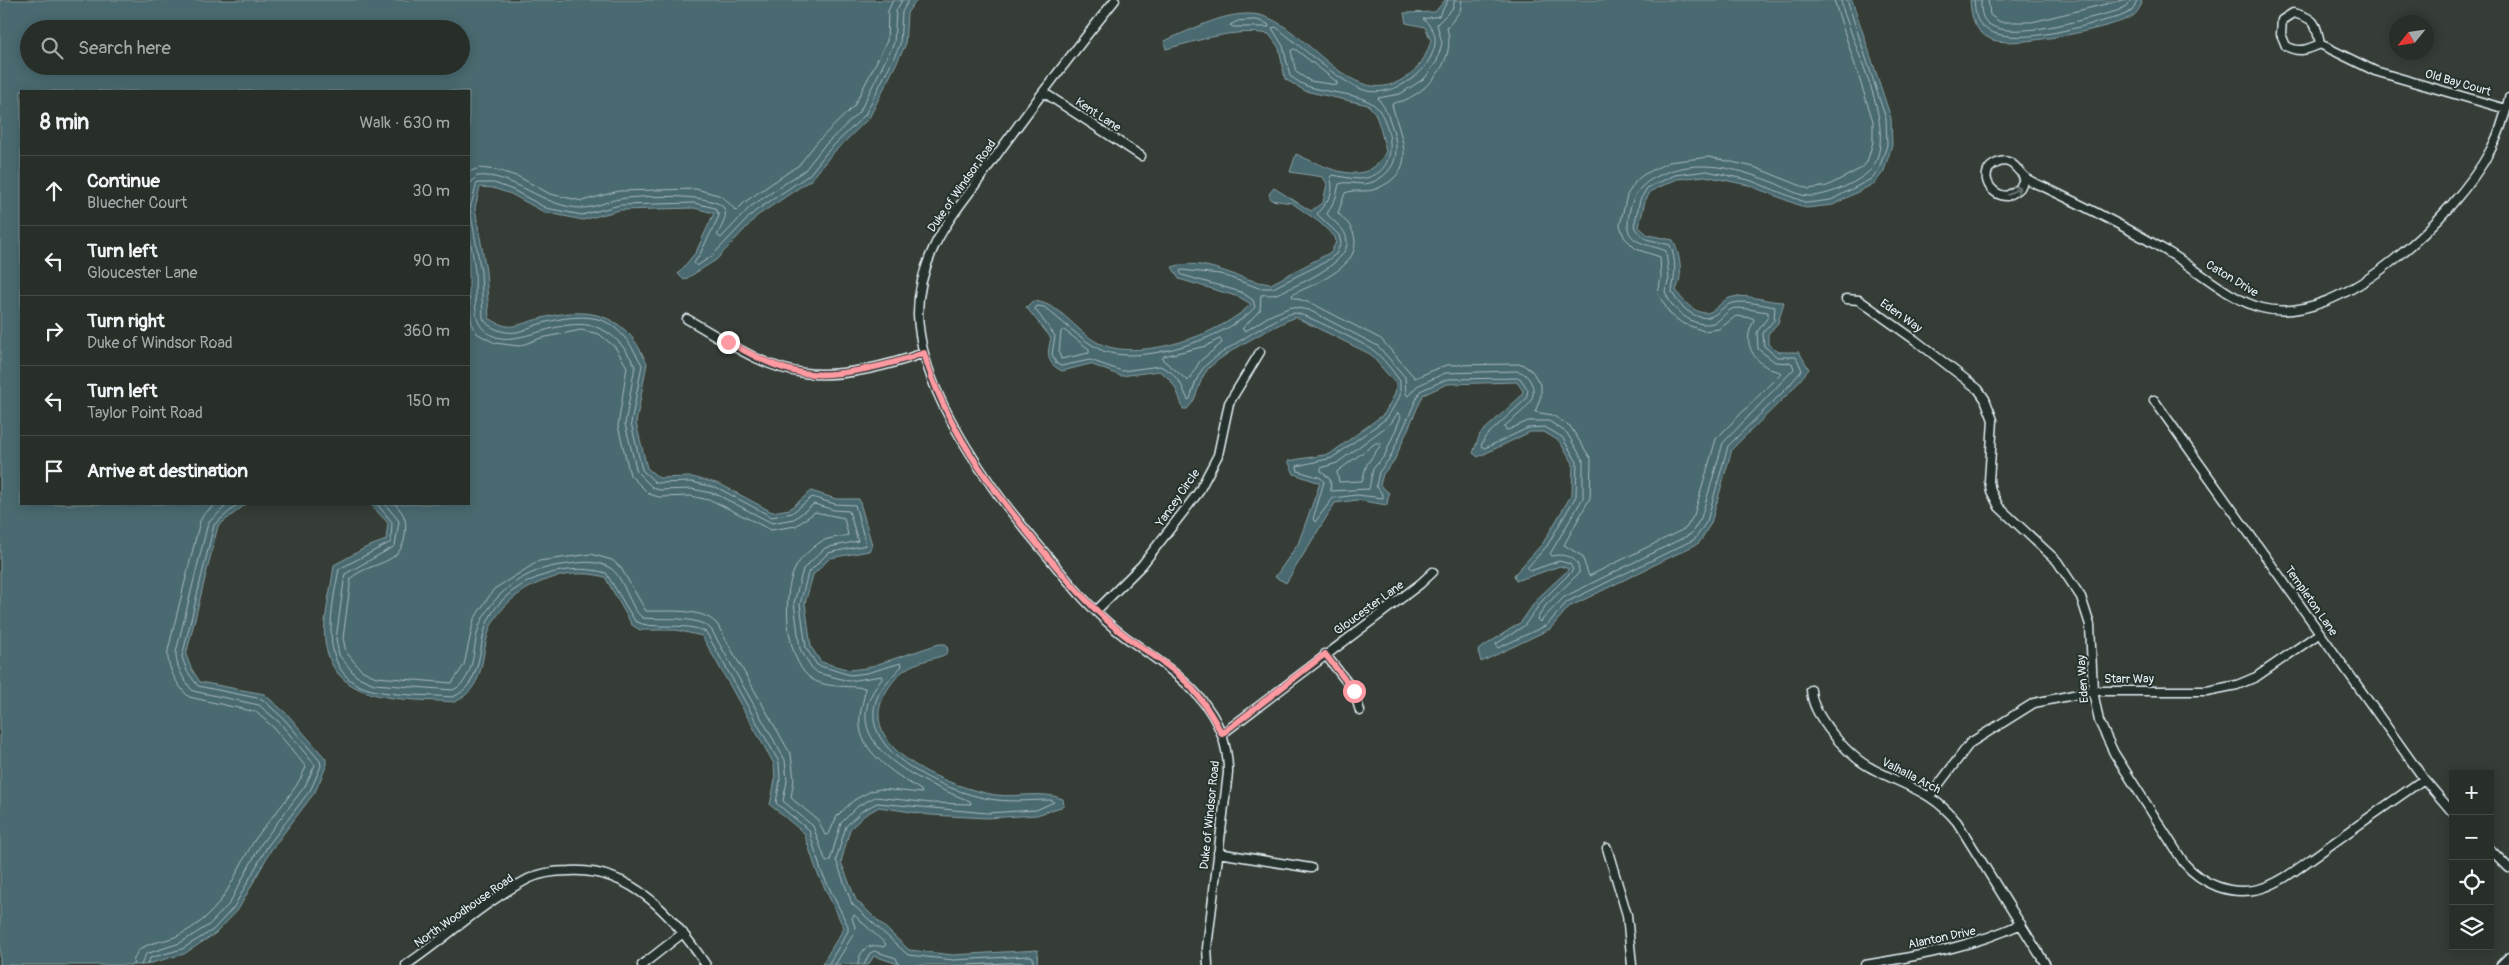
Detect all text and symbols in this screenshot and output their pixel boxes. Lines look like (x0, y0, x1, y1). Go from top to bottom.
north arrow (2389, 15, 2434, 60)
search box (20, 20, 470, 75)
icon: search (38, 34, 66, 62)
text: Search here (78, 36, 171, 60)
street label: Old Bay Court (2423, 66, 2493, 100)
street label: Kent Lane (1072, 95, 1124, 135)
text: 8 min (40, 109, 89, 136)
text: Walk · 630 m (359, 113, 450, 133)
street label: Duke of Windsor Road (925, 137, 1000, 235)
text: Continue (87, 169, 160, 193)
icon: ahead (40, 177, 68, 205)
text: 30 m (412, 181, 450, 201)
one-way arrow (2007, 186, 2021, 197)
text: Bluecher Court (87, 193, 187, 213)
text: Turn left (87, 239, 157, 263)
icon: left (40, 247, 68, 275)
text: 90 m (413, 251, 450, 271)
street label: Caton Drive (2203, 257, 2261, 301)
text: Gloucester Lane (87, 263, 198, 283)
street label: Eden Way (1877, 296, 1925, 336)
text: Turn right (87, 309, 165, 333)
icon: right (40, 317, 68, 345)
text: 360 m (403, 321, 450, 341)
route end (717, 331, 740, 354)
text: Duke of Windsor Road (87, 333, 233, 353)
text: Turn left (87, 379, 157, 403)
icon: left (40, 387, 68, 415)
text: 150 m (406, 391, 450, 411)
text: Taylor Point Road (87, 403, 203, 423)
icon: arrive (40, 457, 68, 485)
text: Arrive at destination (87, 459, 248, 483)
street label: Yancey Circle (1152, 466, 1203, 531)
street label: Templeton Lane (2281, 563, 2341, 639)
street label: Gloucester Lane (1331, 578, 1407, 638)
street label: Eden Way (2074, 654, 2092, 704)
street label: Starr Way (2104, 672, 2154, 687)
route start (1343, 680, 1366, 703)
street label: Valhalla Arch (1879, 755, 1943, 797)
street label: Duke of Windsor Road (1197, 760, 1223, 870)
map controls (2449, 770, 2494, 950)
button: + (2449, 770, 2494, 815)
button: − (2449, 815, 2494, 860)
button: locate (2449, 860, 2494, 905)
street label: North Woodhouse Road (411, 871, 517, 951)
button: layers (2449, 905, 2494, 950)
street label: Alanton Drive (1907, 924, 1977, 952)

